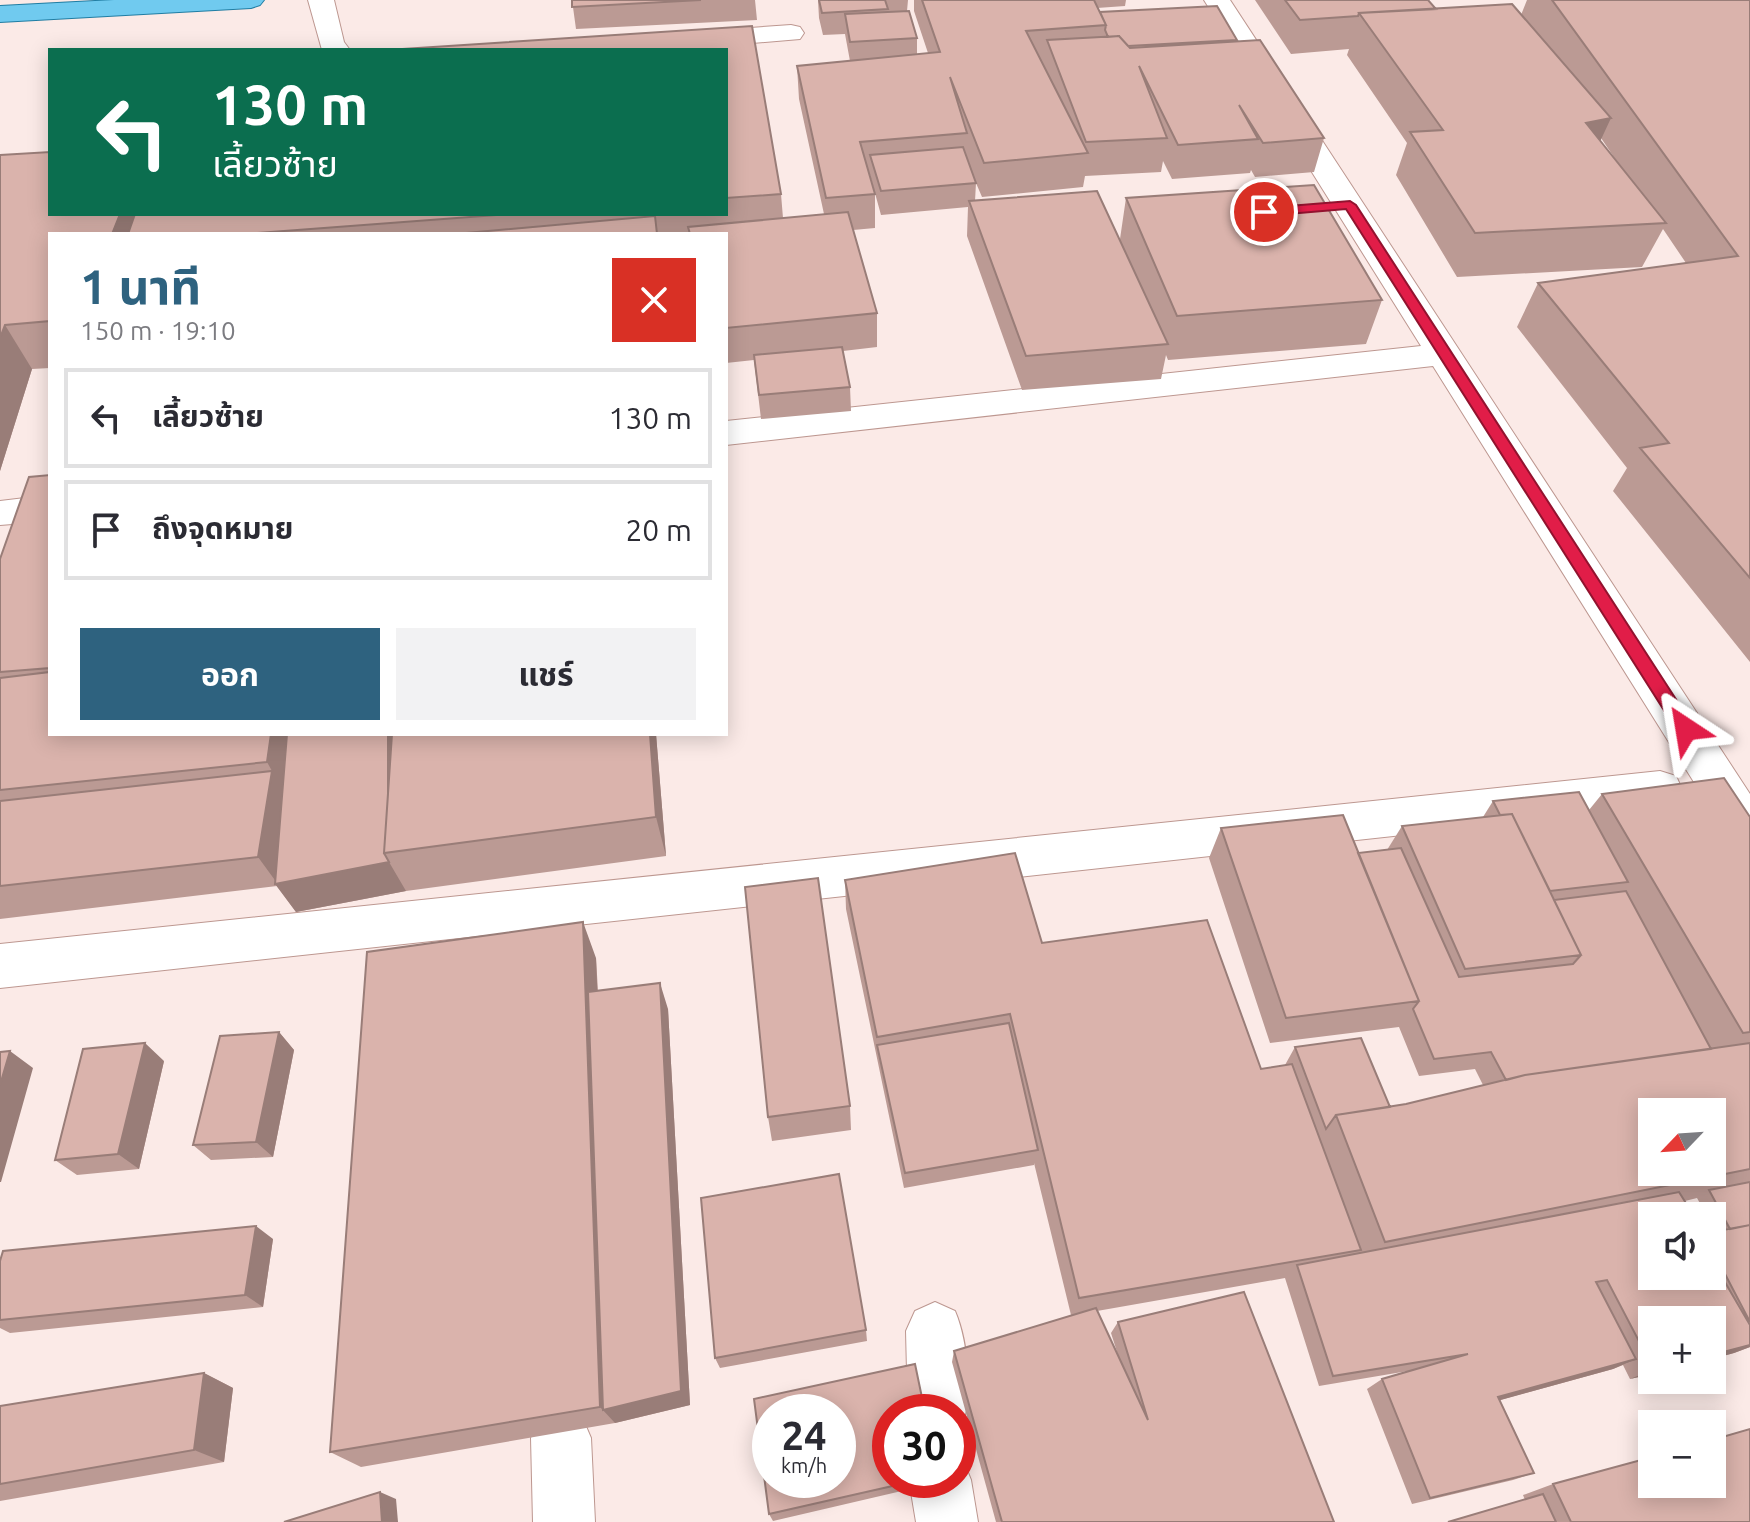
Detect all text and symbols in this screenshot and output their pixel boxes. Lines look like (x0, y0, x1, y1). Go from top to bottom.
text: 130 m (212, 73, 368, 136)
icon: left (80, 80, 184, 184)
text: เลี้ยวซ้าย (212, 143, 338, 184)
pin (1230, 178, 1298, 246)
icon: arrive (1242, 190, 1286, 234)
button: close (612, 258, 696, 342)
text: 1 นาที (80, 259, 201, 313)
text: 150 m · 19:10 (80, 316, 236, 345)
icon: left (84, 396, 128, 440)
text: เลี้ยวซ้าย (152, 399, 264, 433)
text: 130 m (608, 401, 692, 435)
icon: arrive (84, 508, 128, 552)
text: ถึงจุดหมาย (152, 511, 293, 545)
text: 20 m (625, 513, 692, 547)
button: ออก (80, 628, 380, 720)
button: แชร์ (396, 628, 696, 720)
position arrow (1644, 687, 1728, 771)
north arrow (1638, 1098, 1726, 1186)
map controls (1638, 1098, 1726, 1498)
button: sound (1638, 1202, 1726, 1290)
button: + (1638, 1306, 1726, 1394)
speed limit sign: 30 (872, 1394, 976, 1498)
button: − (1638, 1410, 1726, 1498)
text: 24 (781, 1413, 827, 1458)
text: km/h (781, 1454, 827, 1477)

